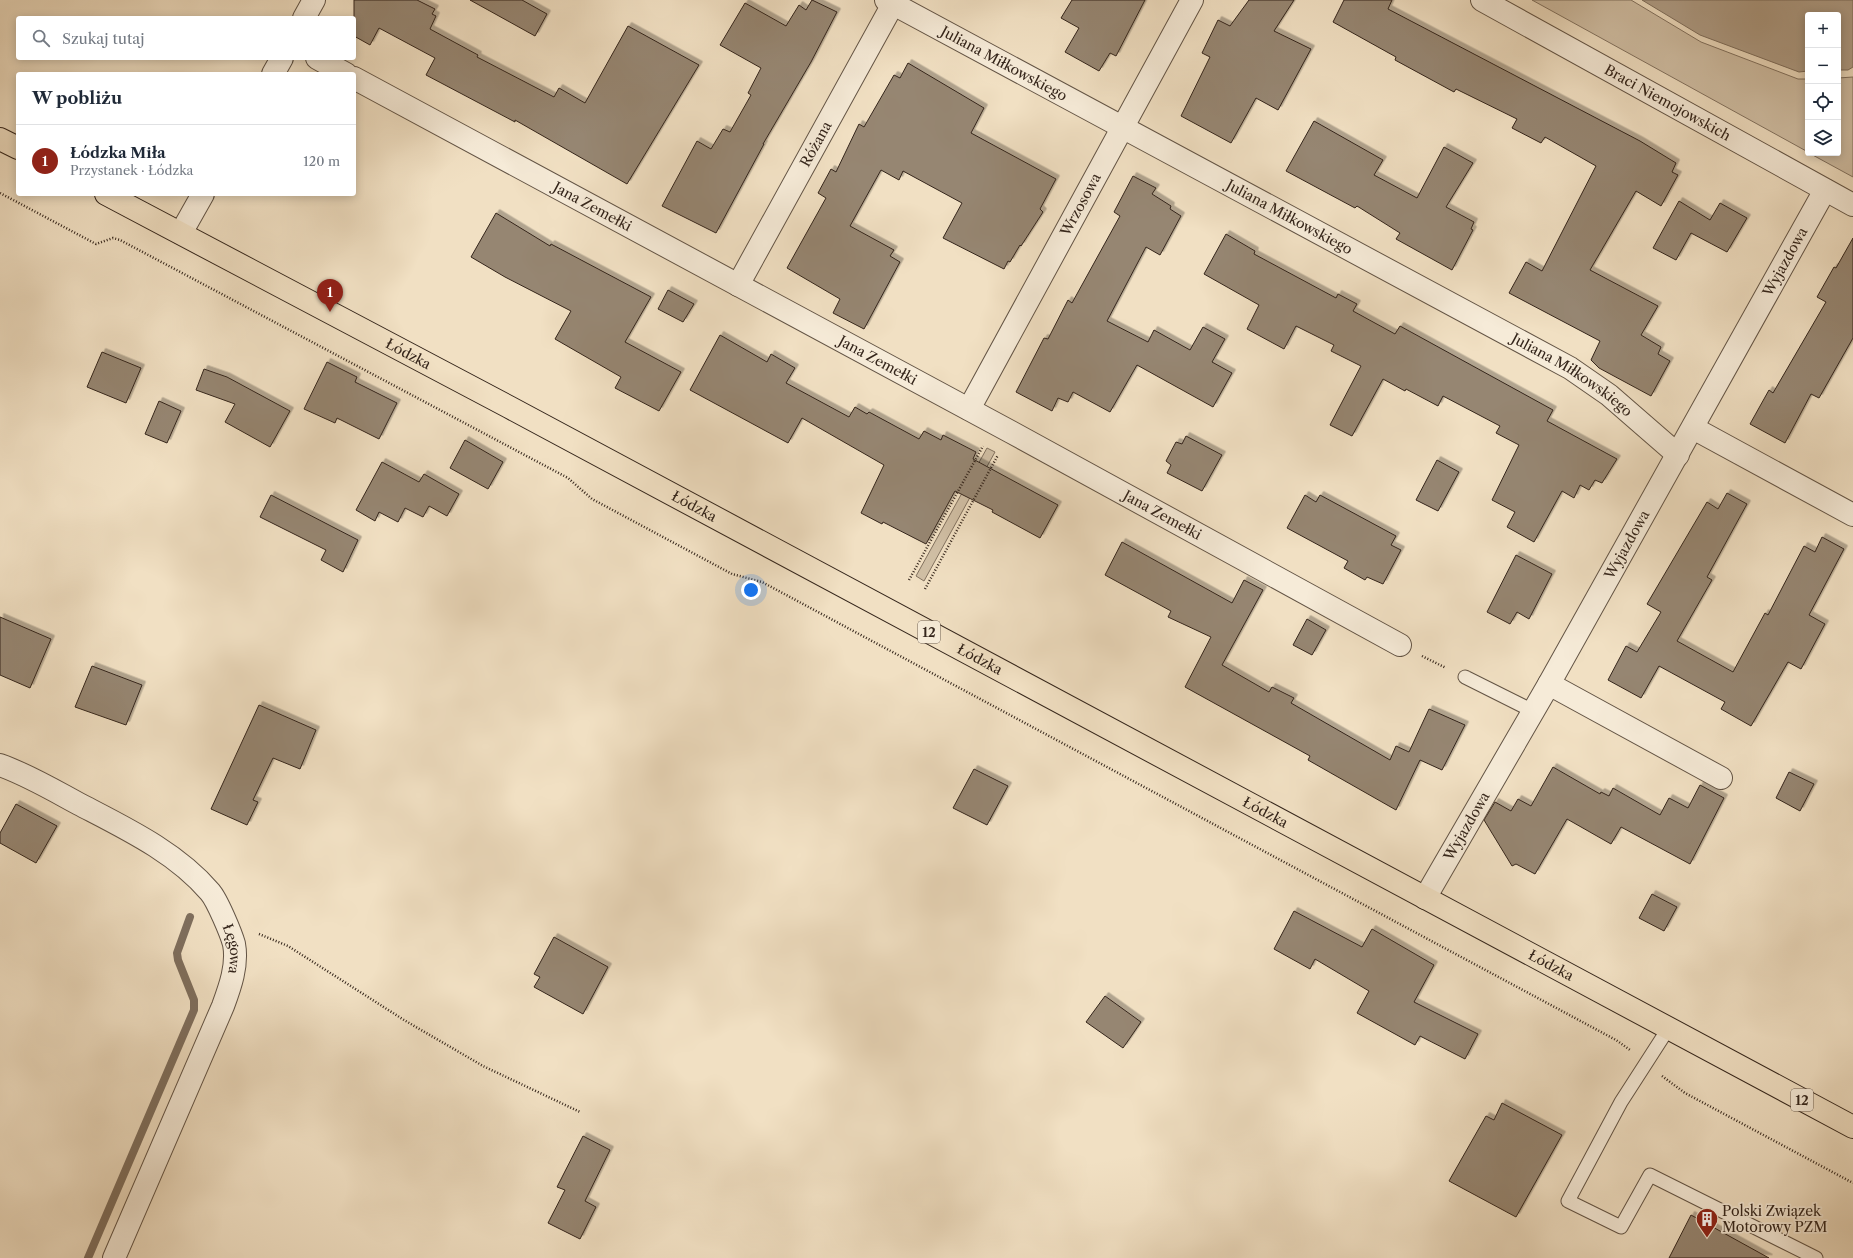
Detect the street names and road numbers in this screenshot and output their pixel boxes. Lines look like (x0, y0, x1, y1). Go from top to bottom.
street label: Juliana Miłkowskiego (936, 21, 1070, 105)
street label: Braci Niemojowskich (1601, 60, 1734, 145)
street label: Różana (796, 117, 836, 170)
street label: Wrzosowa (1056, 169, 1105, 240)
street label: Juliana Miłkowskiego (1221, 175, 1356, 258)
street label: Jana Zemełki (548, 177, 635, 235)
street label: Wyjazdowa (1758, 224, 1812, 300)
street label: Juliana Miłkowskiego (1507, 328, 1636, 420)
street label: Jana Zemełki (834, 331, 920, 389)
street label: Łódzka (383, 334, 435, 373)
street label: Jana Zemełki (1118, 485, 1205, 544)
street label: Łódzka (669, 487, 721, 526)
street label: Wyjazdowa (1600, 506, 1654, 583)
road number: 12 (918, 621, 940, 643)
street label: Łódzka (954, 640, 1006, 679)
street label: Wyjazdowa (1439, 788, 1494, 865)
street label: Łódzka (1240, 793, 1292, 832)
street label: Łęgowa (218, 921, 244, 976)
street label: Łódzka (1525, 946, 1577, 985)
road number: 12 (1791, 1089, 1813, 1111)

